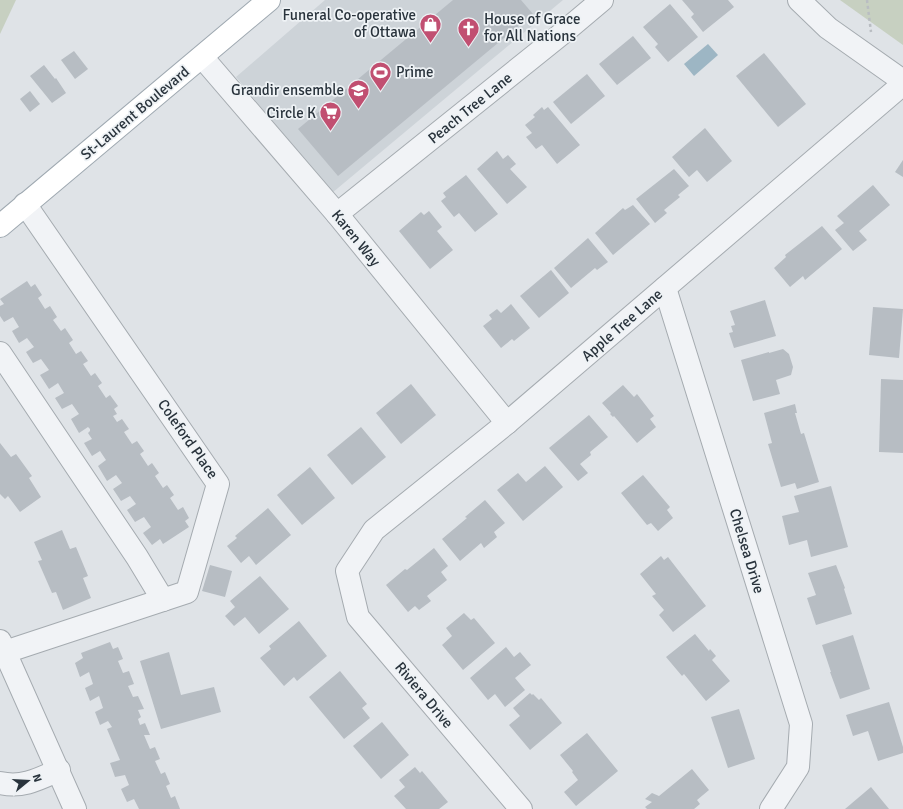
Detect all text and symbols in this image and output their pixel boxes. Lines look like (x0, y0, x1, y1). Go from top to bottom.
place label: Funeral Co-operative of Ottawa (282, 6, 416, 41)
place label: House of Grace for All Nations (484, 10, 581, 45)
shop icon: Funeral Co-operative of Ottawa (418, 11, 444, 44)
church icon: House of Grace for All Nations (455, 15, 481, 48)
sports icon: Prime (368, 59, 394, 92)
street label: St-Laurent Boulevard (77, 62, 193, 164)
place label: Prime (396, 63, 434, 81)
street label: Peach Tree Lane (424, 69, 516, 147)
school or university icon: Grandir ensemble (346, 77, 372, 110)
place label: Grandir ensemble (231, 81, 344, 99)
supermarket icon: Circle K (318, 100, 344, 133)
place label: Circle K (267, 104, 316, 122)
street label: Karen Way (328, 206, 384, 270)
street label: Apple Tree Lane (578, 285, 666, 365)
street label: Coleford Place (154, 396, 222, 482)
street label: Chelsea Drive (726, 506, 768, 596)
street label: Riviera Drive (391, 658, 457, 732)
north arrow (8, 761, 48, 801)
text: N (30, 772, 44, 784)

